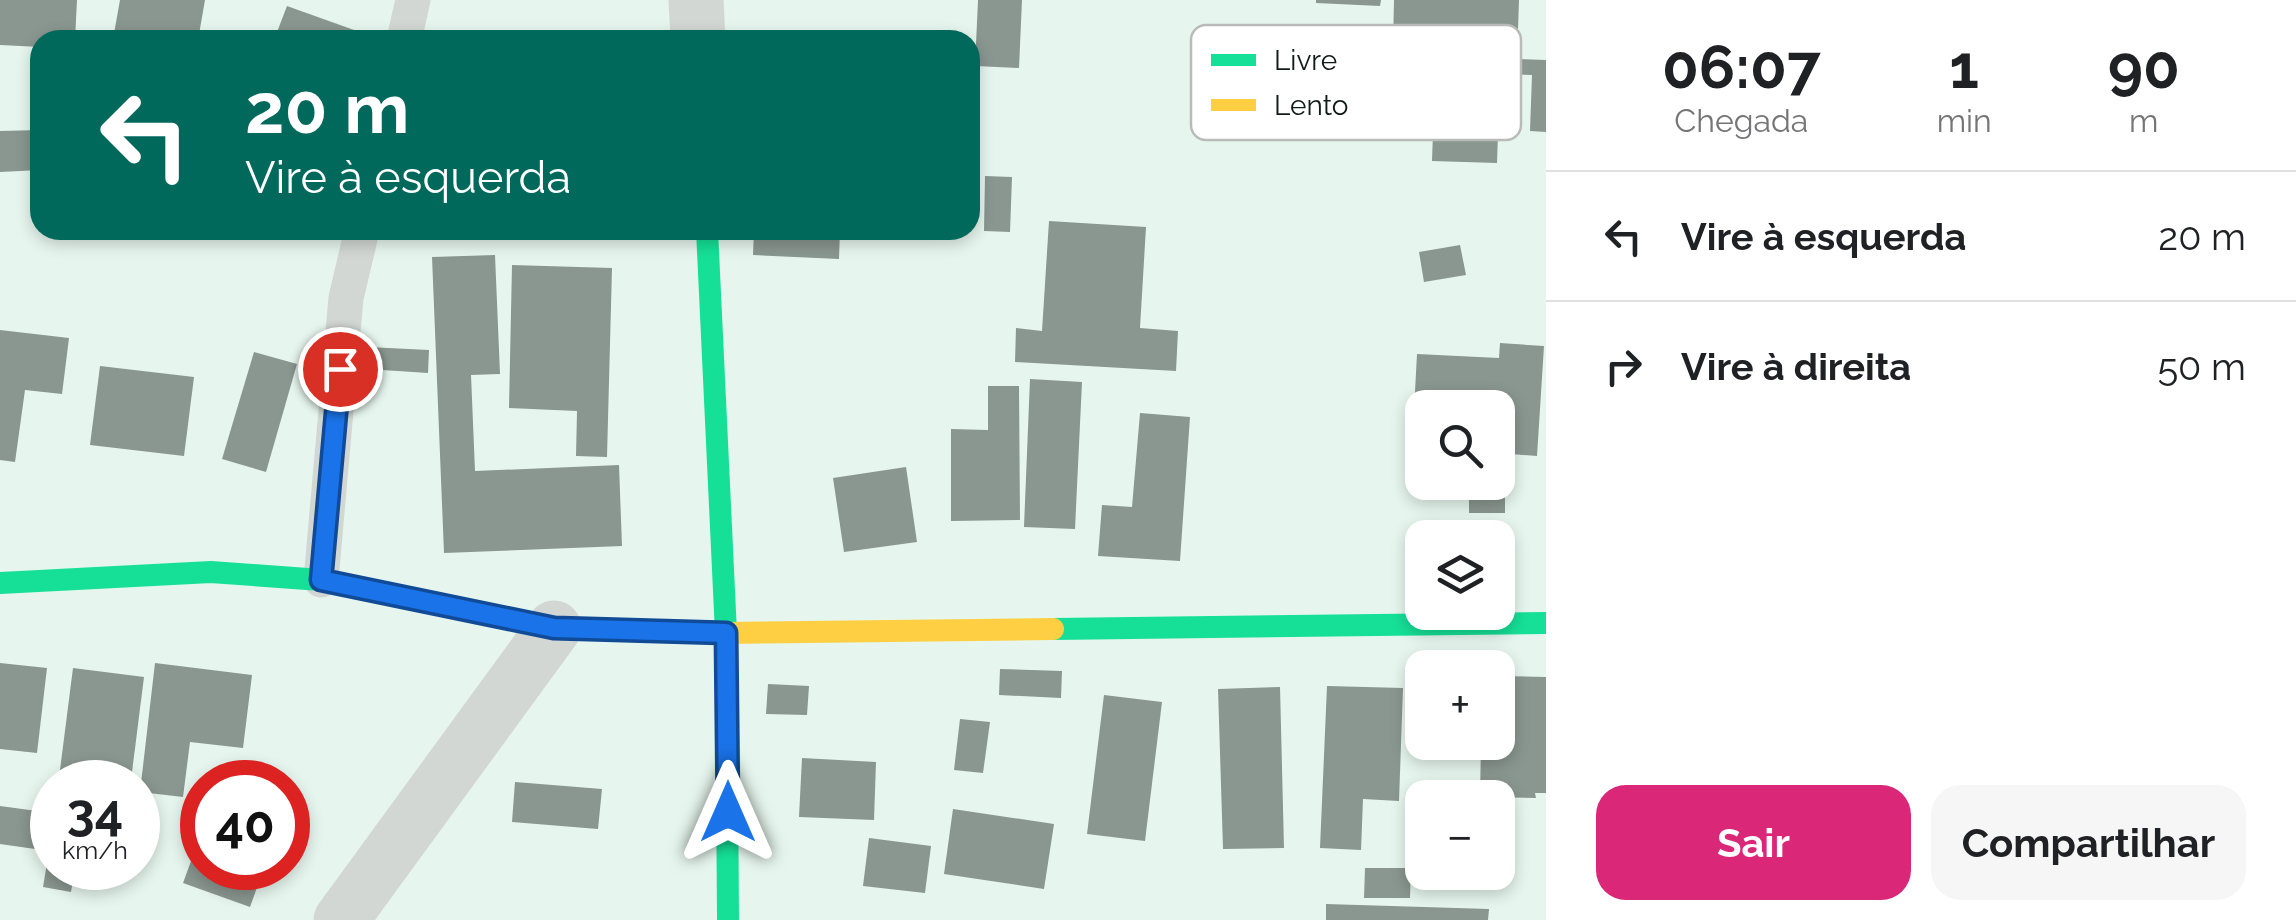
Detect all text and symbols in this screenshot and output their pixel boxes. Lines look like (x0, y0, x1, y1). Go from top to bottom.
legend (1191, 25, 1521, 140)
text: 06:07 (1662, 32, 1821, 102)
text: 1 (1949, 32, 1979, 102)
text: 90 (2108, 32, 2180, 102)
text: Livre (1274, 44, 1337, 77)
text: 20 m (245, 67, 409, 149)
icon: left (80, 70, 210, 200)
text: Lento (1274, 89, 1348, 122)
text: Chegada (1674, 102, 1808, 139)
text: min (1937, 102, 1992, 139)
text: m (2129, 102, 2159, 139)
text: Vire à esquerda (245, 151, 571, 204)
icon: left (1596, 209, 1651, 264)
text: Vire à esquerda (1681, 214, 1966, 259)
text: 20 m (2158, 214, 2246, 259)
pin (298, 327, 383, 412)
icon: right (1596, 339, 1651, 394)
icon: arrive (313, 342, 368, 397)
text: Vire à direita (1681, 344, 1911, 389)
text: 50 m (2157, 344, 2246, 389)
map controls (1405, 390, 1515, 890)
button: search (1405, 390, 1515, 500)
button: layers (1405, 520, 1515, 630)
button: + (1405, 650, 1515, 760)
speed limit sign: 40 (180, 760, 310, 890)
position arrow (676, 760, 780, 864)
button: − (1405, 780, 1515, 890)
text: 34 (67, 783, 123, 842)
button: Sair (1596, 785, 1911, 900)
button: Compartilhar (1931, 785, 2246, 900)
text: km/h (62, 835, 128, 865)

